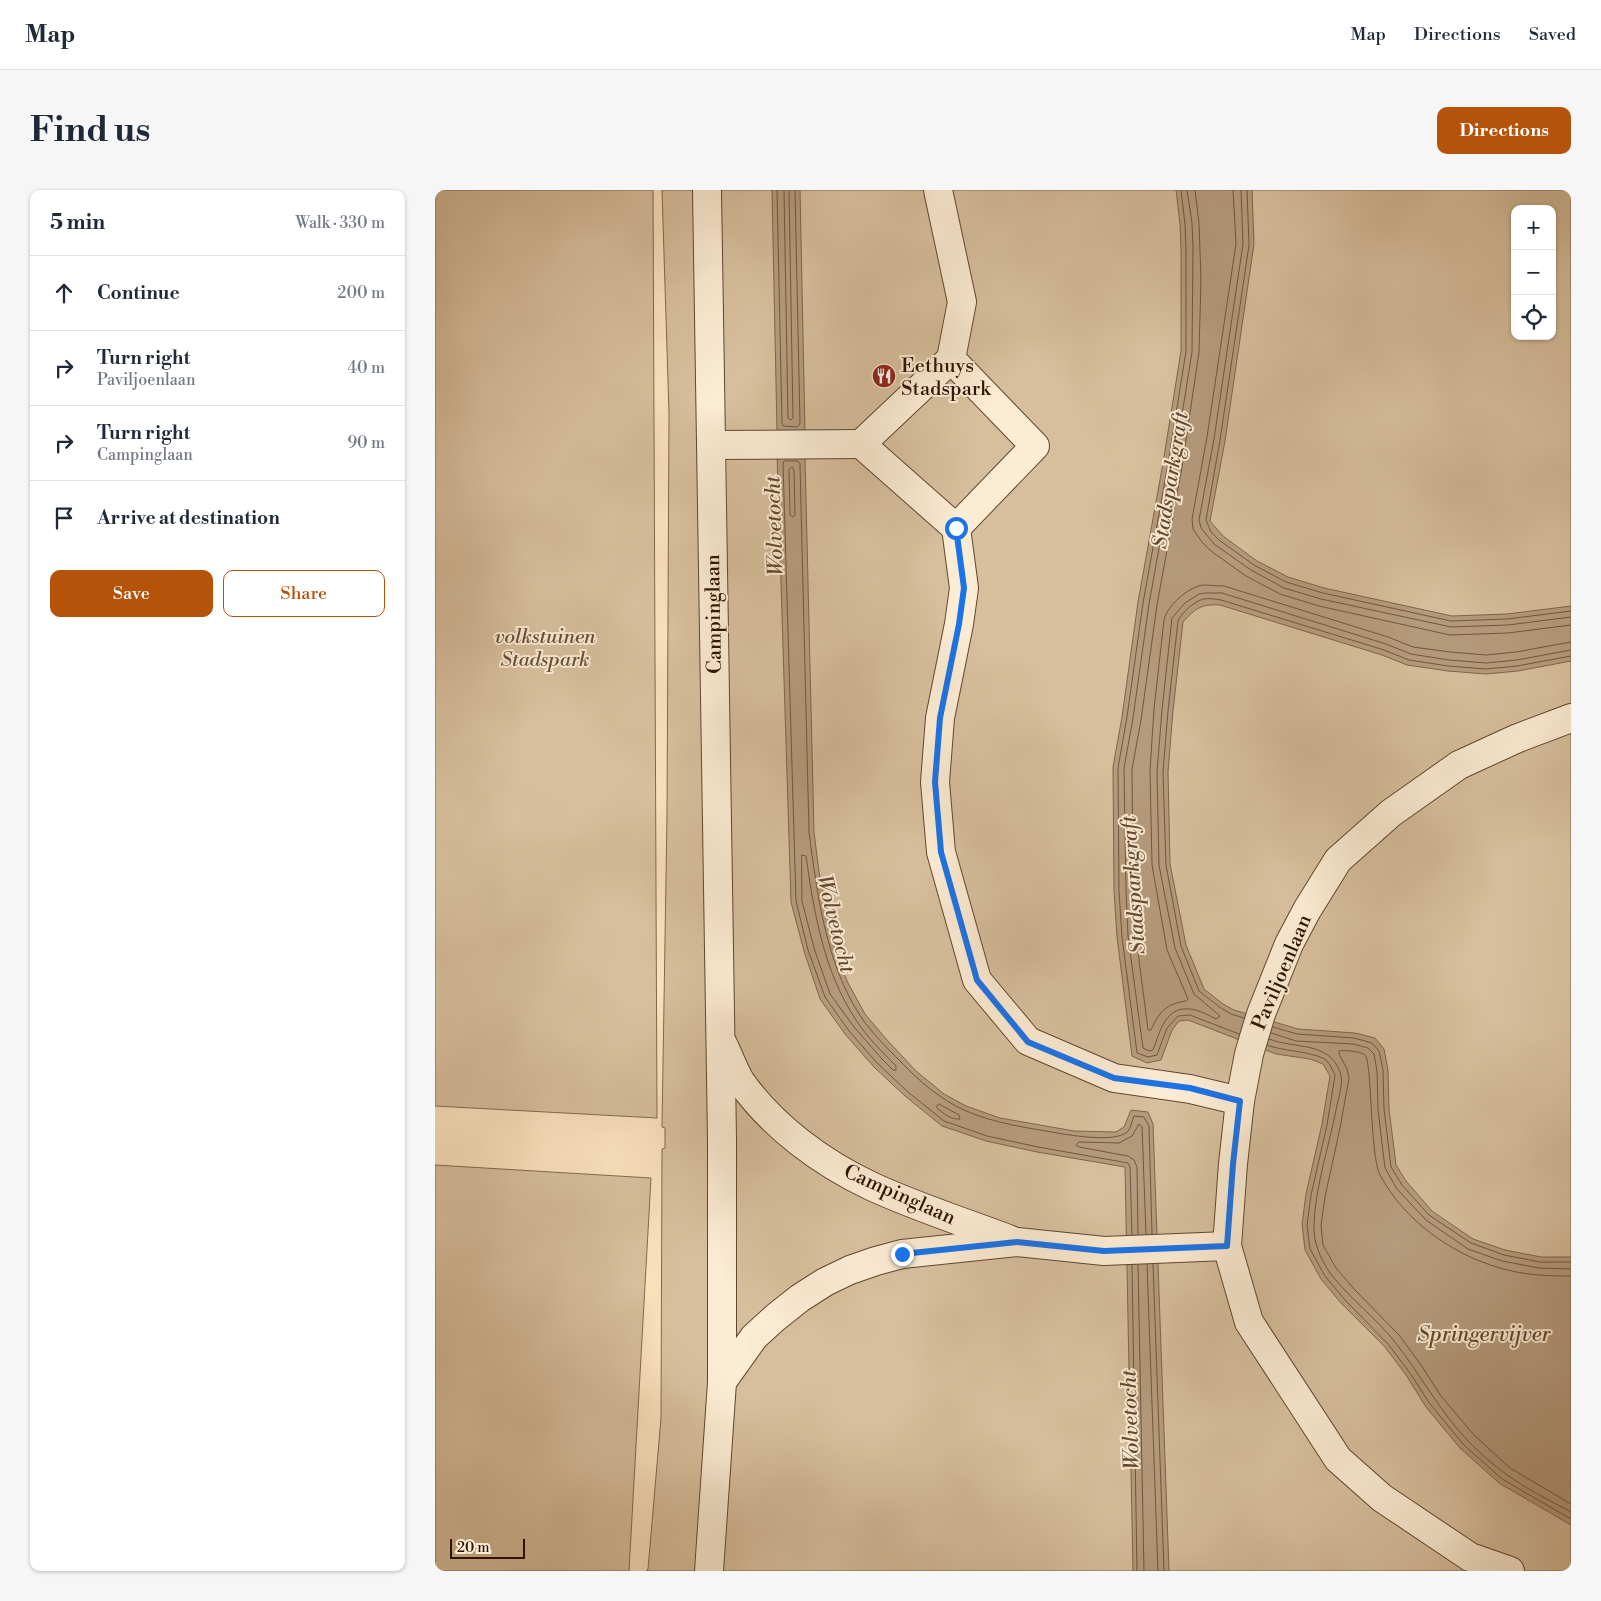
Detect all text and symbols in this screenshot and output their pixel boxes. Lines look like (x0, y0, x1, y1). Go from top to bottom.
text: Map (25, 20, 75, 50)
text: Map (1350, 23, 1386, 46)
text: Directions (1414, 23, 1501, 46)
text: Saved (1529, 23, 1576, 46)
button: Directions (1437, 107, 1571, 154)
text: Find us (30, 109, 150, 152)
map controls (1511, 205, 1556, 340)
button: + (1511, 205, 1556, 250)
text: 5 min (50, 210, 105, 236)
text: Walk · 330 m (295, 213, 385, 233)
button: − (1511, 250, 1556, 295)
icon: ahead (50, 279, 78, 307)
text: Continue (97, 281, 180, 305)
text: 200 m (337, 283, 385, 303)
button: locate (1511, 295, 1556, 340)
text: Turn right (97, 346, 190, 370)
icon: right (50, 354, 78, 382)
place label: Eethuys Stadspark (901, 354, 992, 402)
text: 40 m (348, 358, 385, 378)
restaurant icon: Eethuys Stadspark (871, 363, 897, 389)
text: Paviljoenlaan (97, 370, 195, 390)
water label: Stadsparkgraft (1147, 409, 1195, 551)
text: Turn right (97, 421, 190, 445)
icon: right (50, 429, 78, 457)
text: 90 m (347, 433, 385, 453)
text: Campinglaan (97, 445, 193, 465)
water label: Wolvetocht (760, 474, 790, 576)
icon: arrive (50, 504, 78, 532)
text: Arrive at destination (97, 506, 280, 530)
route start (945, 517, 968, 540)
street label: Campinglaan (701, 554, 728, 674)
button: Save (50, 570, 213, 617)
button: Share (223, 570, 385, 617)
park label: volkstuinen Stadspark (495, 625, 596, 673)
water label: Stadsparkgraft (1116, 814, 1152, 955)
water label: Wolvetocht (810, 872, 860, 977)
street label: Paviljoenlaan (1247, 911, 1318, 1034)
street label: Campinglaan (840, 1160, 959, 1231)
route end (891, 1243, 914, 1266)
water label: Springervijver (1418, 1322, 1552, 1348)
water label: Wolvetocht (1116, 1368, 1146, 1470)
scale bar (450, 1536, 525, 1559)
text: 20 m (457, 1539, 489, 1557)

